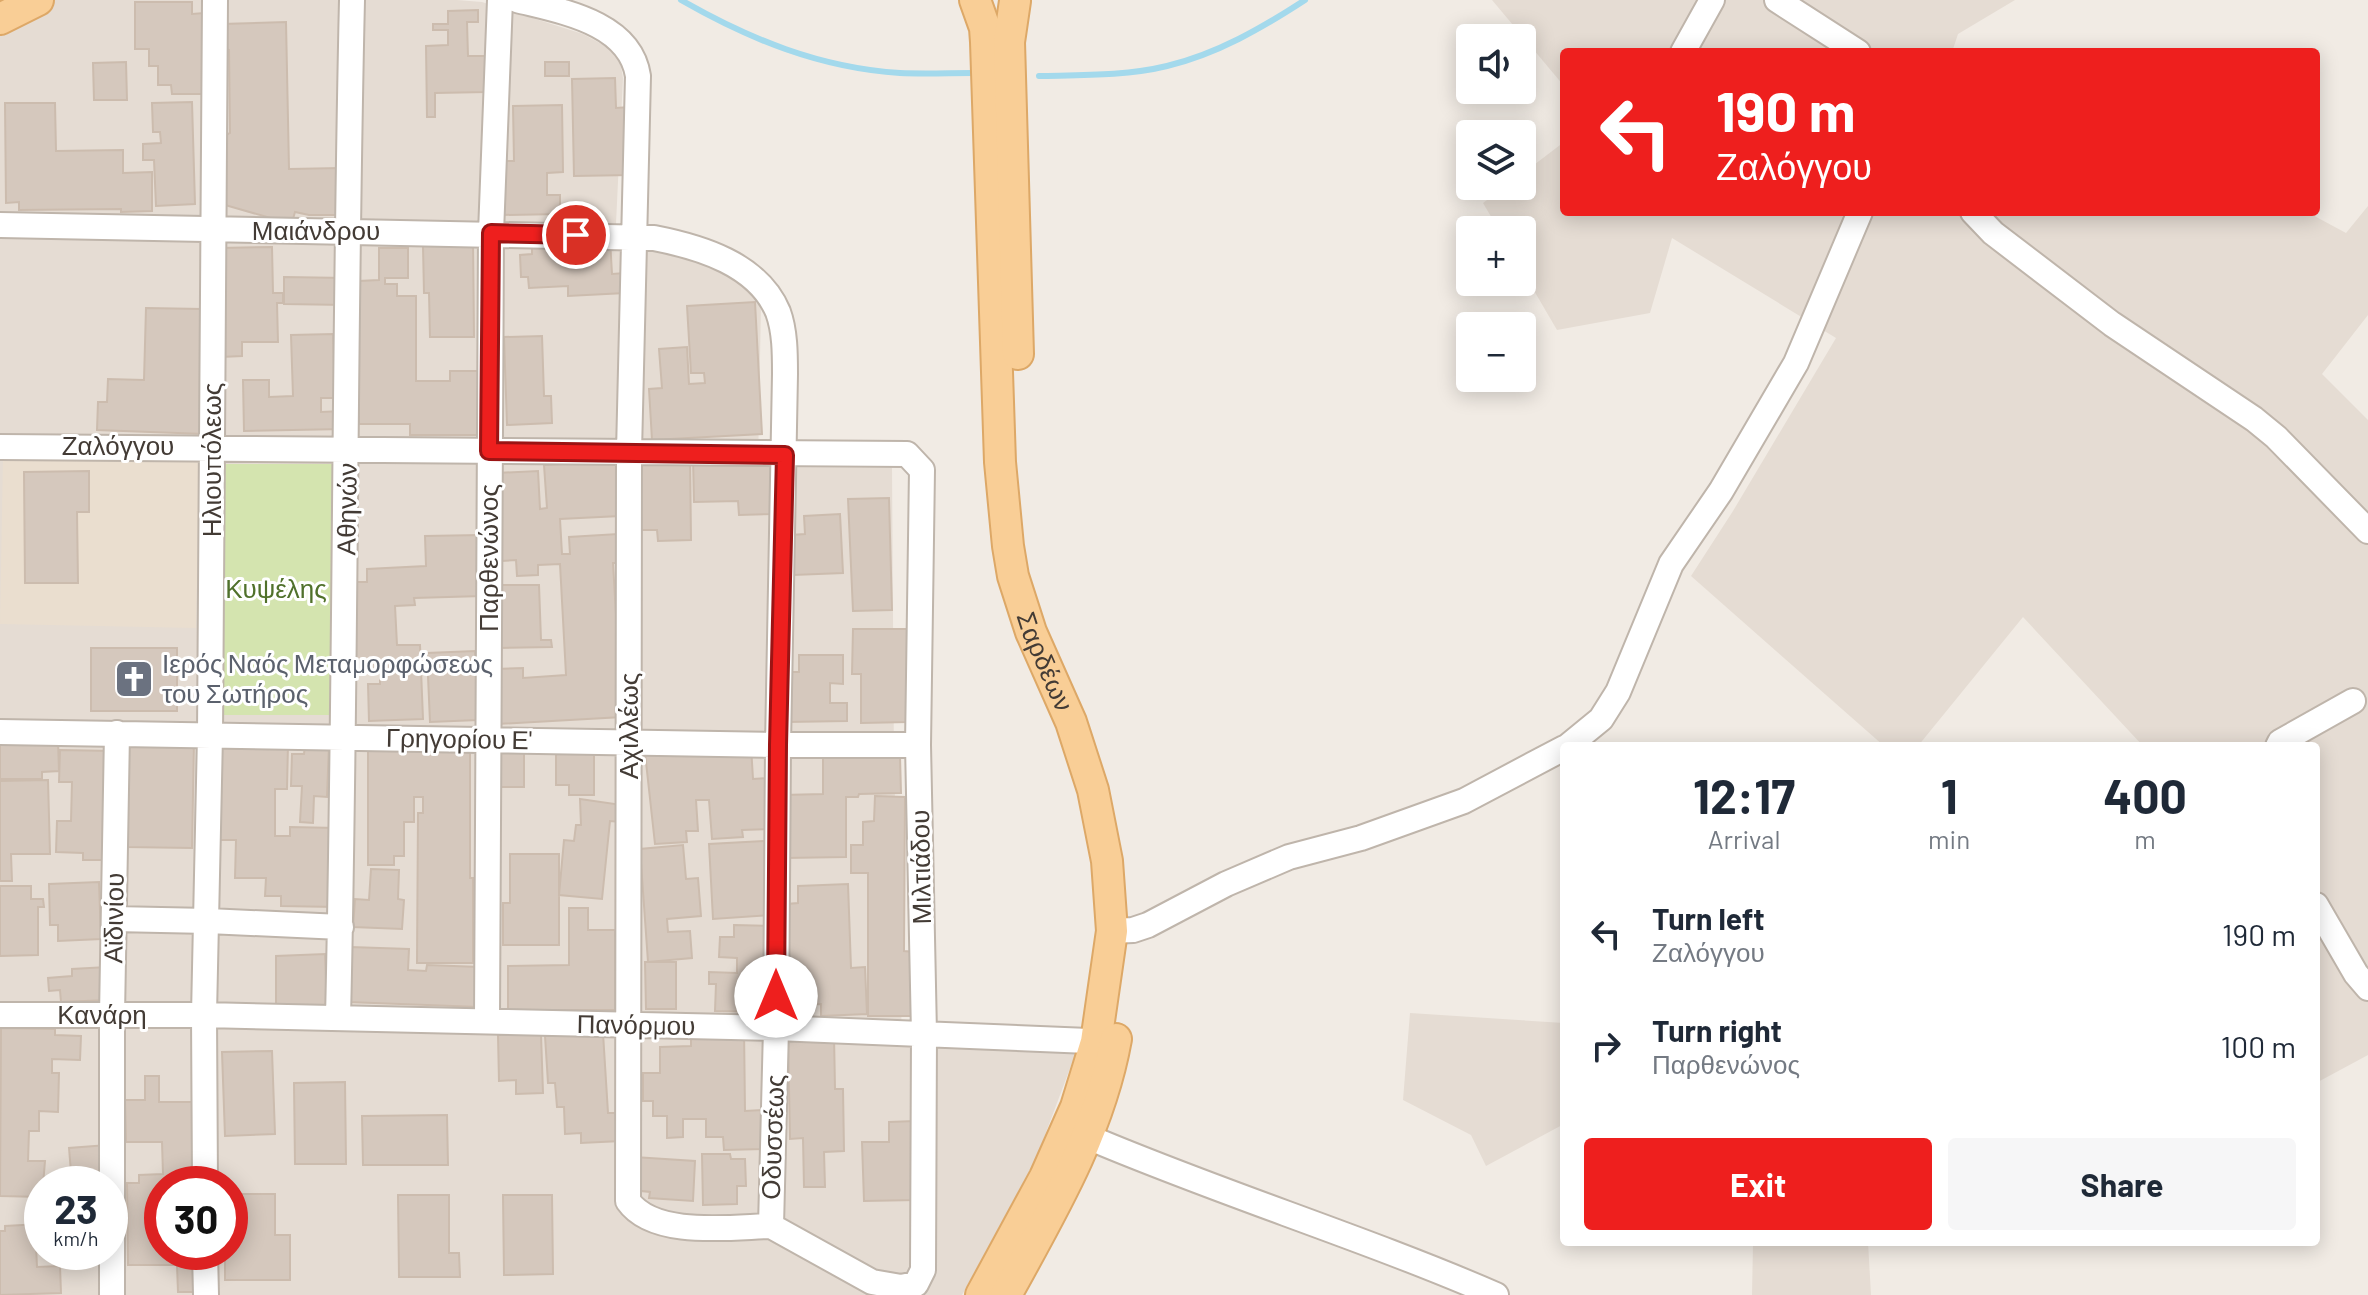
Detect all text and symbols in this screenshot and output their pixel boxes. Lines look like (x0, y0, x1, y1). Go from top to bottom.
map controls (1456, 24, 1536, 392)
button: sound (1456, 24, 1536, 104)
text: 190 m (1716, 76, 1855, 143)
icon: left (1584, 80, 1688, 184)
button: layers (1456, 120, 1536, 200)
text: Ζαλόγγου (1716, 144, 1872, 187)
pin (542, 201, 610, 269)
icon: arrive (554, 213, 598, 257)
street label: Μαιάνδρου (252, 214, 380, 245)
button: + (1456, 216, 1536, 296)
button: − (1456, 312, 1536, 392)
street label: Ηλιουπόλεως (195, 383, 226, 537)
street label: Ζαλόγγου (62, 429, 174, 460)
street label: Αθηνών (329, 462, 362, 556)
street label: Παρθενώνος (472, 484, 503, 632)
park label: Κυψέλης (225, 572, 327, 603)
street label: Σαρδέων (1011, 608, 1081, 715)
place label: Ιερός Ναός Μεταμορφώσεως του Σωτήρος (162, 647, 493, 708)
church icon: Ιερός Ναός Μεταμορφώσεως του Σωτήρος (113, 658, 155, 700)
street label: Αχιλλέως (612, 673, 643, 779)
street label: Γρηγορίου Ε' (386, 721, 532, 754)
text: 12:17 (1693, 766, 1795, 824)
text: 1 (1941, 766, 1958, 824)
text: 400 (2103, 766, 2187, 824)
street label: Μιλτιάδου (903, 809, 936, 925)
text: Arrival (1708, 823, 1780, 854)
text: min (1928, 823, 1970, 854)
text: m (2134, 823, 2156, 854)
street label: Αϊδινίου (96, 872, 129, 964)
text: Turn left (1652, 900, 1765, 936)
icon: left (1584, 912, 1628, 956)
text: 190 m (2222, 916, 2296, 952)
text: Ζαλόγγου (1652, 936, 1765, 967)
position arrow (734, 954, 818, 1038)
street label: Κανάρη (57, 998, 147, 1029)
street label: Πανόρμου (576, 1007, 696, 1040)
text: Turn right (1652, 1012, 1782, 1048)
icon: right (1584, 1024, 1628, 1068)
text: 100 m (2221, 1028, 2296, 1064)
text: Παρθενώνος (1652, 1048, 1800, 1079)
street label: Οδυσσέως (754, 1074, 789, 1200)
button: Exit (1584, 1138, 1932, 1230)
button: Share (1948, 1138, 2296, 1230)
speed limit sign: 30 (144, 1166, 248, 1270)
text: 23 (54, 1184, 98, 1232)
text: km/h (53, 1226, 99, 1250)

